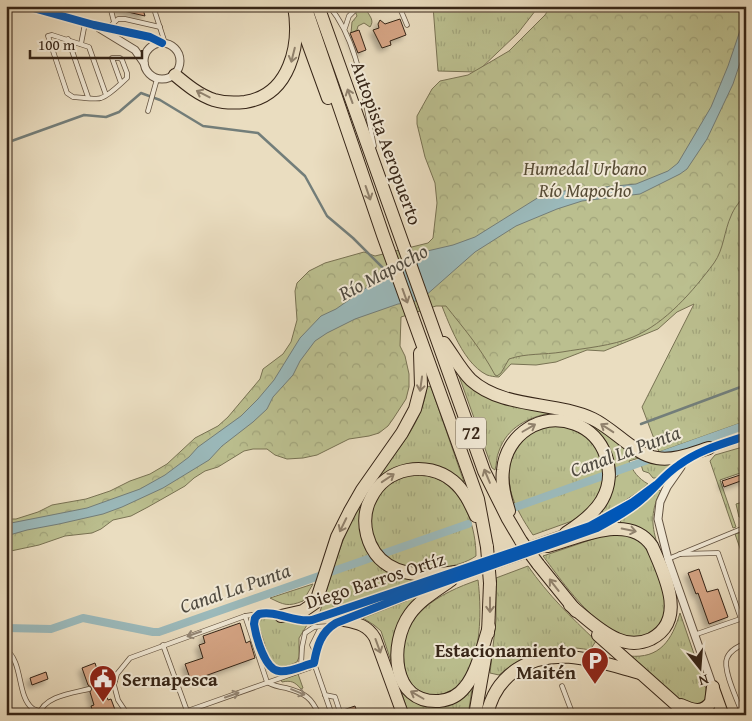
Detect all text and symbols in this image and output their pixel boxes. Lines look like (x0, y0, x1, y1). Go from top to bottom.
scale bar (30, 28, 142, 60)
text: 100 m (38, 34, 76, 55)
one-way arrow (287, 46, 297, 62)
street label: Autopista Aeropuerto (344, 57, 430, 229)
one-way arrow (196, 89, 211, 98)
one-way arrow (345, 89, 354, 105)
park label: Humedal Urbano Río Mapocho (522, 154, 647, 204)
one-way arrow (364, 184, 373, 200)
water label: Río Mapocho (332, 236, 433, 308)
one-way arrow (401, 288, 410, 303)
one-way arrow (415, 376, 425, 392)
water label: Canal La Punta (566, 417, 685, 484)
road number: 72 (456, 418, 486, 448)
one-way arrow (601, 422, 615, 432)
one-way arrow (521, 423, 535, 433)
one-way arrow (481, 469, 491, 484)
one-way arrow (381, 473, 395, 483)
one-way arrow (338, 517, 347, 532)
one-way arrow (620, 526, 636, 536)
street label: Diego Barros Ortíz (302, 544, 448, 616)
water label: Canal La Punta (176, 555, 295, 620)
one-way arrow (548, 579, 559, 592)
one-way arrow (485, 596, 495, 613)
one-way arrow (187, 630, 202, 639)
place label: Estacionamiento Maitén (435, 636, 577, 686)
one-way arrow (374, 638, 383, 653)
north arrow (674, 644, 724, 694)
parking icon: Estacionamiento Maitén (580, 646, 610, 685)
public building icon: Sernapesca (88, 664, 118, 703)
place label: Sernapesca (122, 665, 218, 693)
text: N (696, 670, 711, 692)
one-way arrow (290, 688, 305, 698)
one-way arrow (410, 689, 424, 699)
one-way arrow (224, 690, 239, 699)

